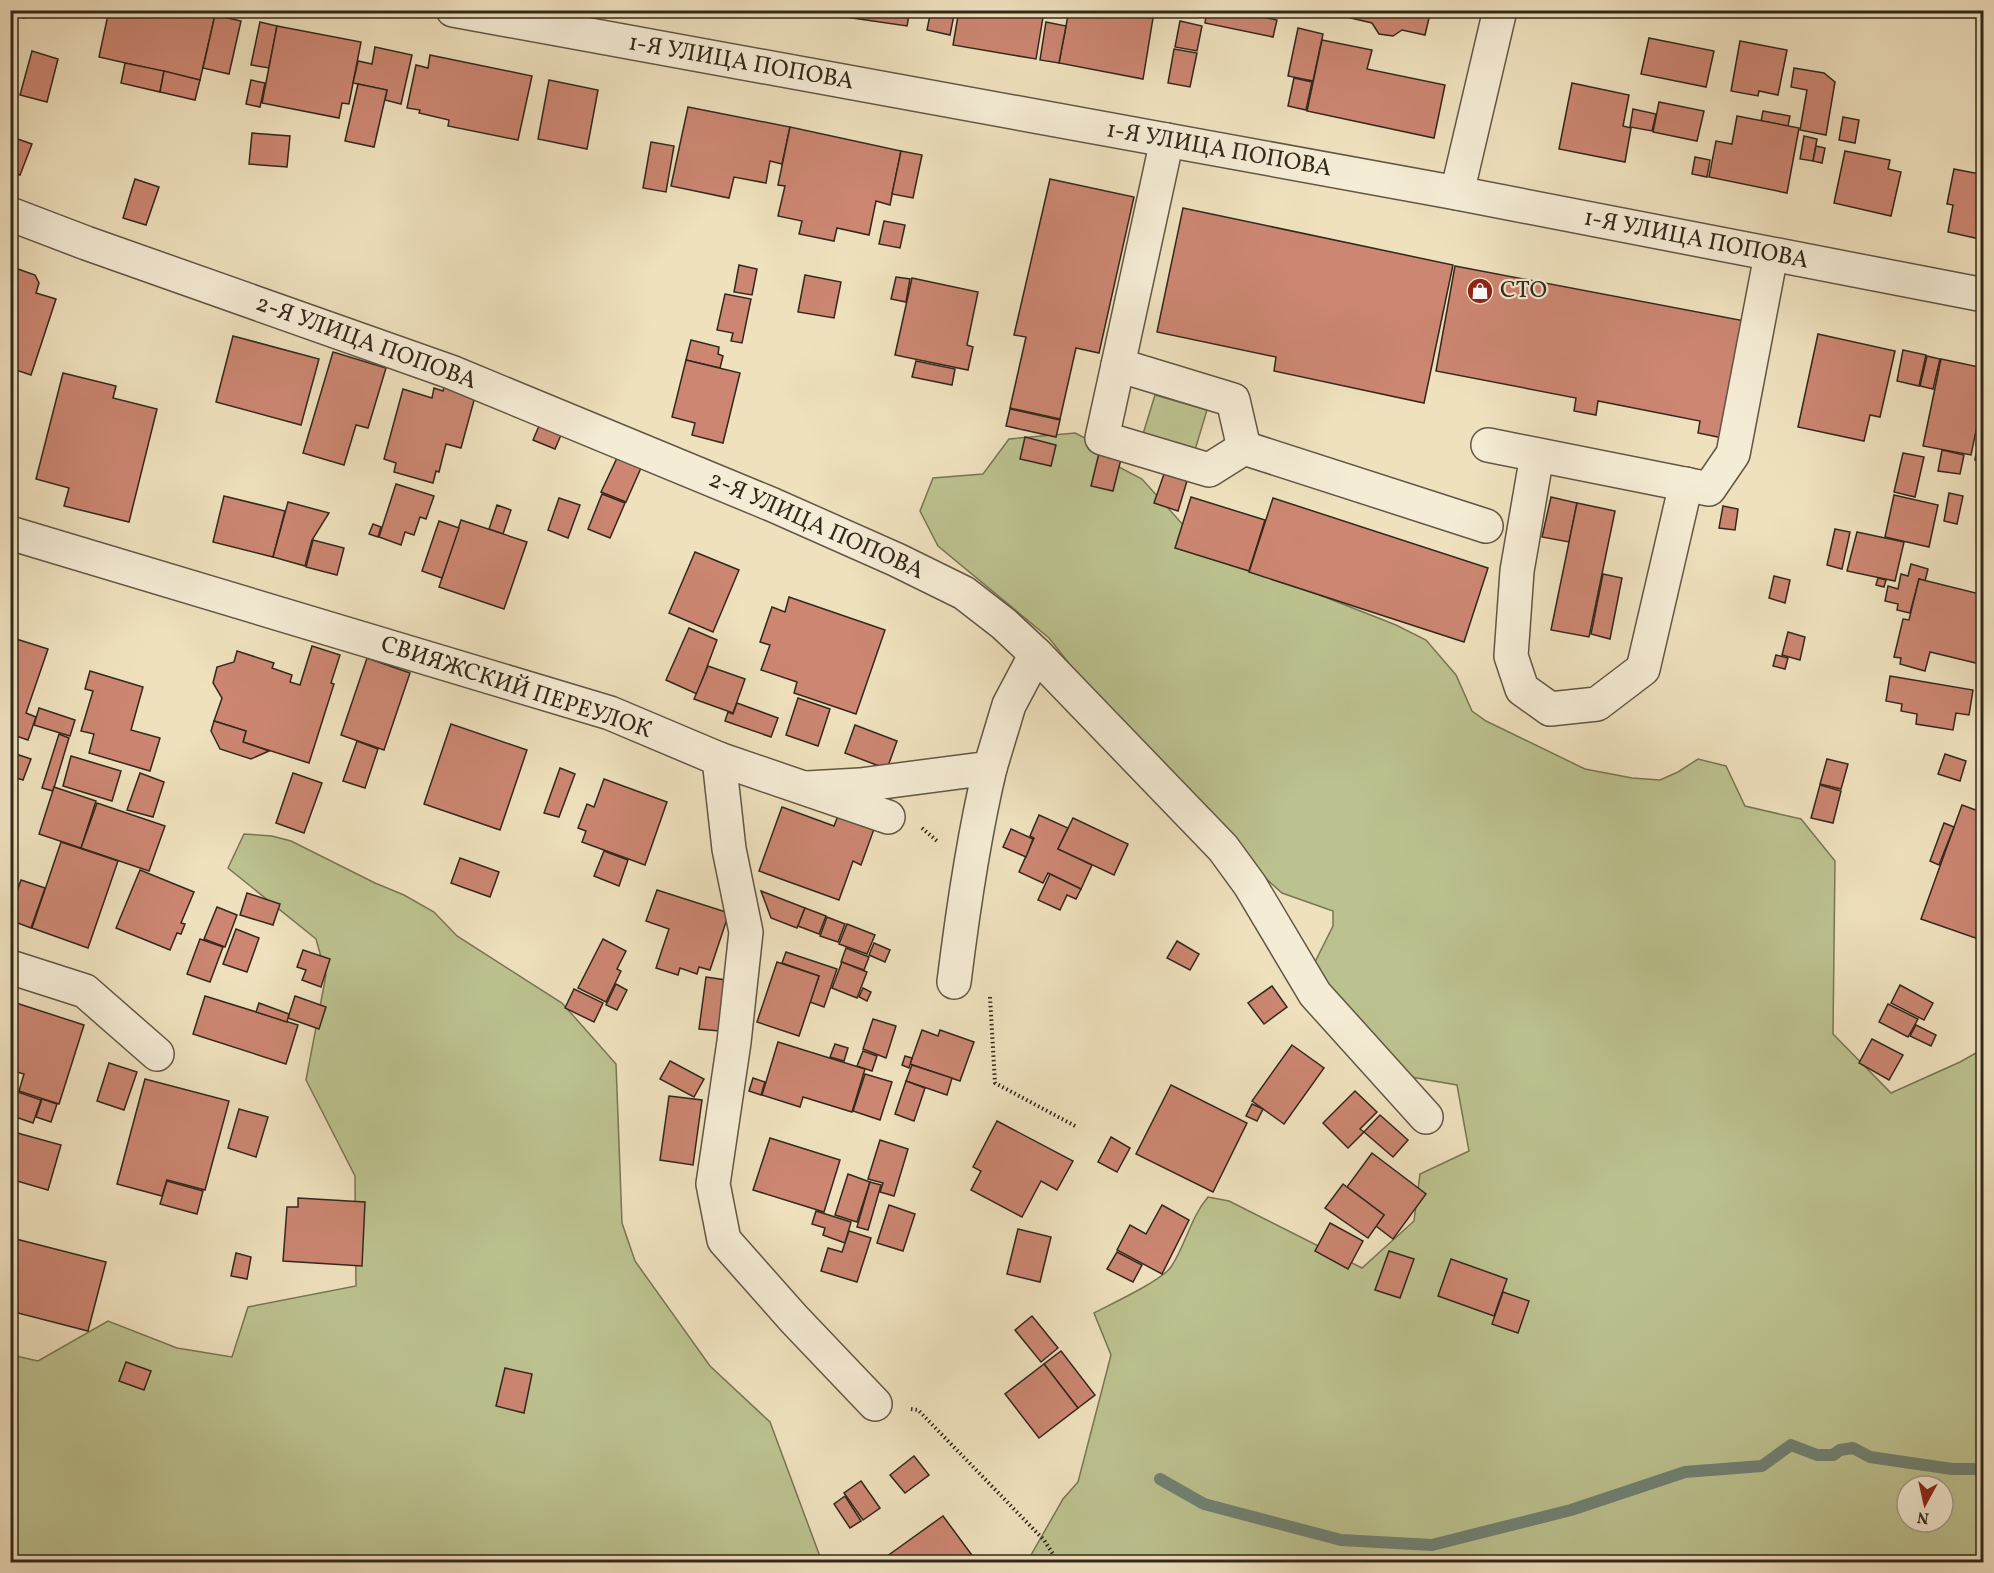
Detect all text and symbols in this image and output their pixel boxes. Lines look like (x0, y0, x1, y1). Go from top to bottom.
street label: 1-Я УЛИЦА ПОПОВА (626, 26, 857, 100)
street label: 1-Я УЛИЦА ПОПОВА (1104, 113, 1335, 187)
street label: 1-Я УЛИЦА ПОПОВА (1581, 202, 1812, 279)
place label: СТО (1500, 274, 1547, 308)
shop icon: СТО (1465, 276, 1495, 306)
street label: 2-Я УЛИЦА ПОПОВА (251, 287, 481, 399)
street label: 2-Я УЛИЦА ПОПОВА (703, 463, 929, 589)
street label: СВИЯЖСКИЙ ПЕРЕУЛОК (376, 628, 656, 748)
north arrow (1895, 1474, 1955, 1534)
text: N (1916, 1505, 1930, 1529)

